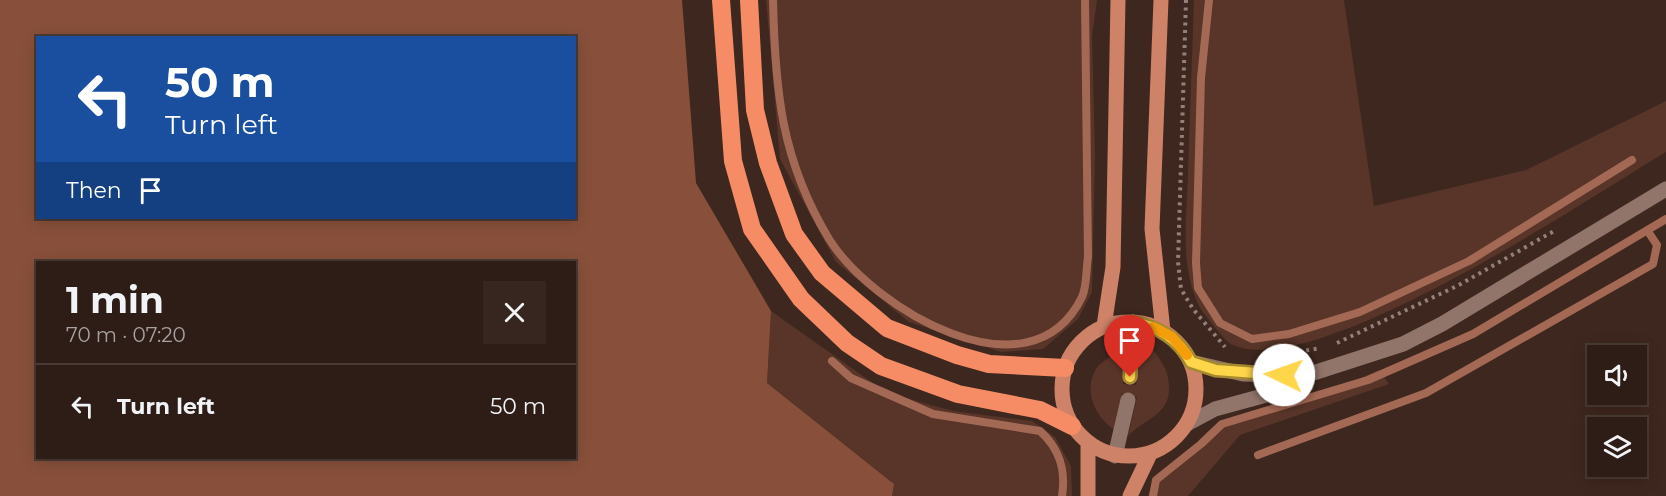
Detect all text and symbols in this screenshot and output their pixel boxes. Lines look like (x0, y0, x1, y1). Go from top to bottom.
text: 50 m (165, 56, 274, 108)
icon: left (66, 60, 144, 138)
text: Turn left (165, 108, 278, 141)
icon: arrive (134, 174, 167, 207)
text: Then (66, 177, 122, 204)
text: 1 min (66, 278, 164, 322)
button: close (483, 281, 546, 344)
pin (1104, 315, 1155, 377)
text: 70 m · 07:20 (66, 323, 186, 347)
icon: arrive (1113, 324, 1146, 357)
position arrow (1252, 343, 1316, 407)
map controls (1587, 345, 1647, 477)
button: sound (1587, 345, 1647, 405)
icon: left (66, 390, 99, 423)
text: Turn left (117, 393, 215, 420)
text: 50 m (490, 393, 546, 420)
button: layers (1587, 417, 1647, 477)

